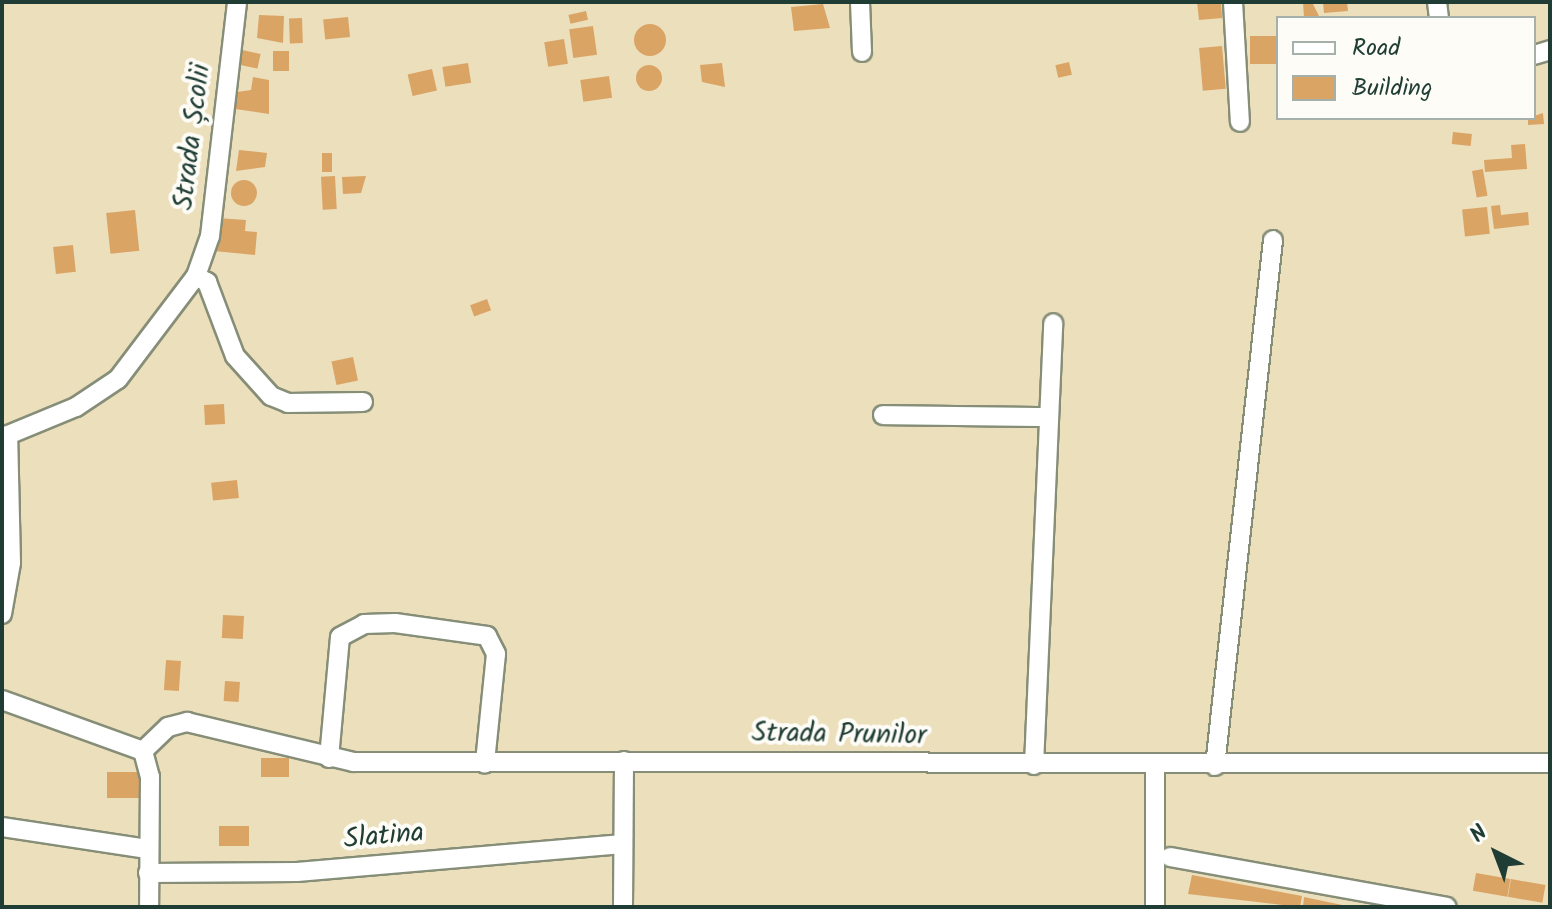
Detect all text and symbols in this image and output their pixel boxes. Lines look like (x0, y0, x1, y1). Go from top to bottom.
legend (1276, 16, 1536, 120)
text: Road (1352, 29, 1400, 68)
street label: Strada Școlii (167, 62, 219, 212)
text: Building (1352, 69, 1432, 108)
street label: Strada Prunilor (751, 717, 927, 753)
north arrow (1456, 813, 1536, 893)
street label: Slatina (342, 817, 426, 857)
text: N (1463, 817, 1496, 852)

